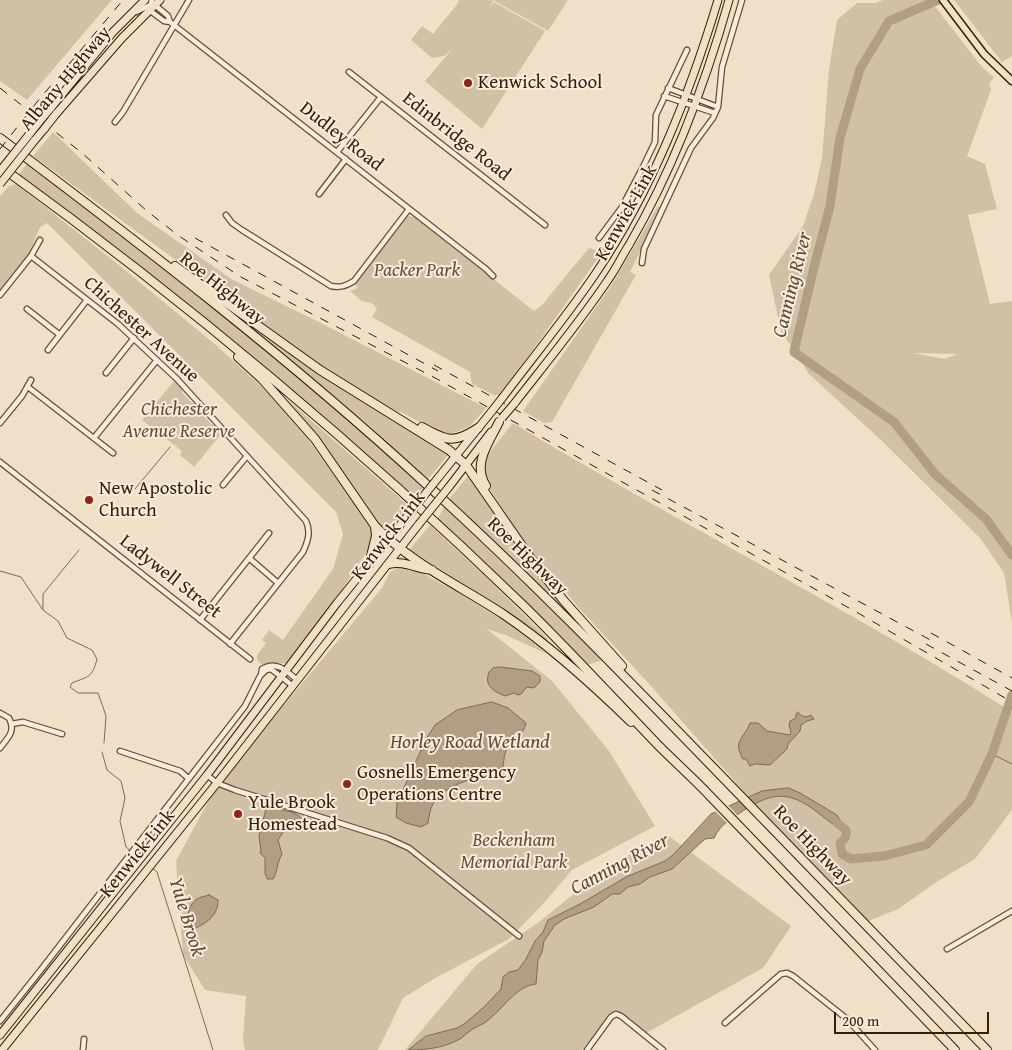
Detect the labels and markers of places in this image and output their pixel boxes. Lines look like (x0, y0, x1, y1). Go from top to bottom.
place label: Kenwick School (478, 72, 602, 94)
marker: Kenwick School (462, 77, 474, 89)
place label: New Apostolic Church (99, 478, 213, 522)
marker: New Apostolic Church (83, 494, 95, 506)
place label: Gosnells Emergency Operations Centre (357, 762, 516, 806)
marker: Gosnells Emergency Operations Centre (341, 778, 353, 790)
place label: Yule Brook Homestead (248, 792, 337, 836)
marker: Yule Brook Homestead (232, 808, 244, 820)

